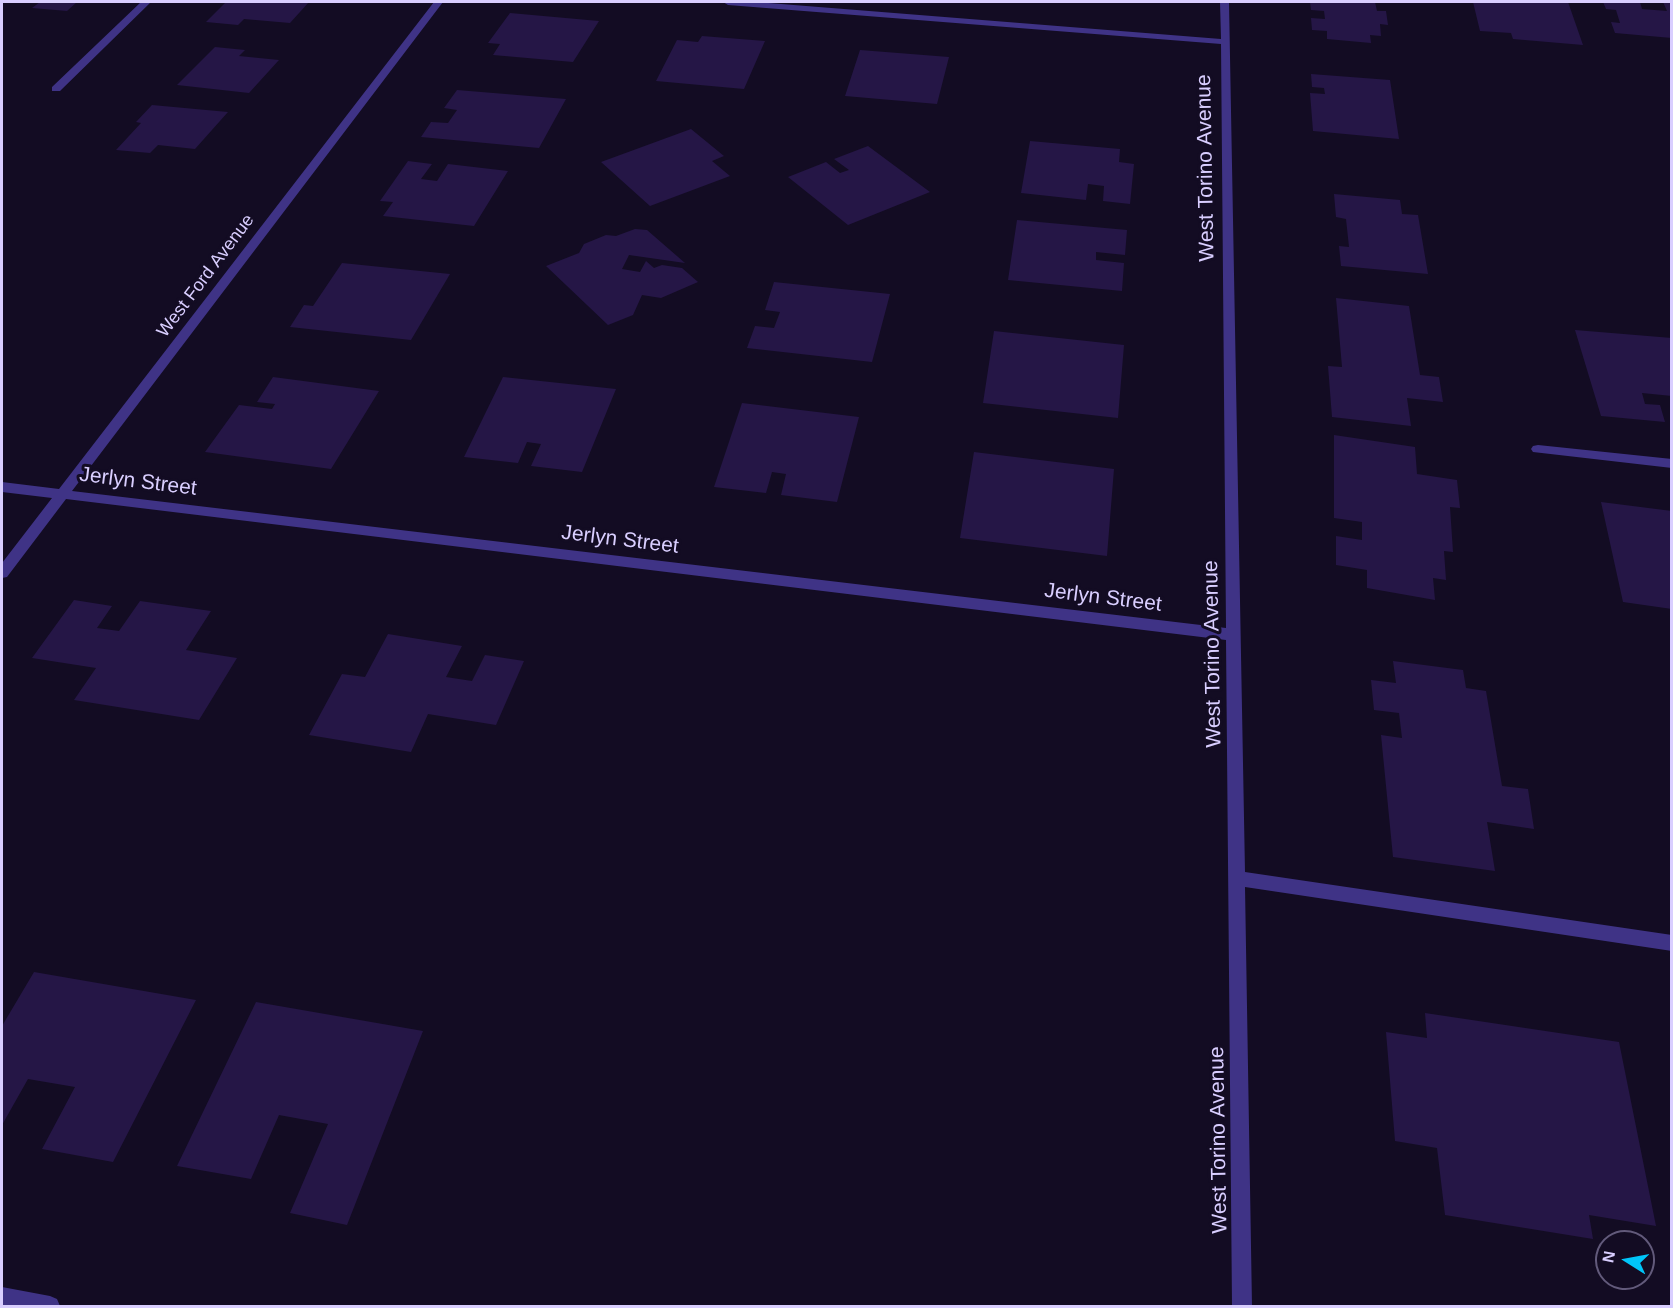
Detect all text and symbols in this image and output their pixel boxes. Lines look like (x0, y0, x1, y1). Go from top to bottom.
street label: West Torino Avenue (1192, 74, 1220, 262)
street label: West Ford Avenue (153, 210, 259, 342)
street label: Jerlyn Street (78, 462, 198, 502)
street label: Jerlyn Street (560, 520, 680, 560)
street label: West Torino Avenue (1199, 560, 1227, 748)
street label: Jerlyn Street (1043, 578, 1163, 618)
street label: West Torino Avenue (1205, 1046, 1233, 1234)
north arrow (1595, 1230, 1655, 1290)
text: N (1599, 1250, 1618, 1264)

